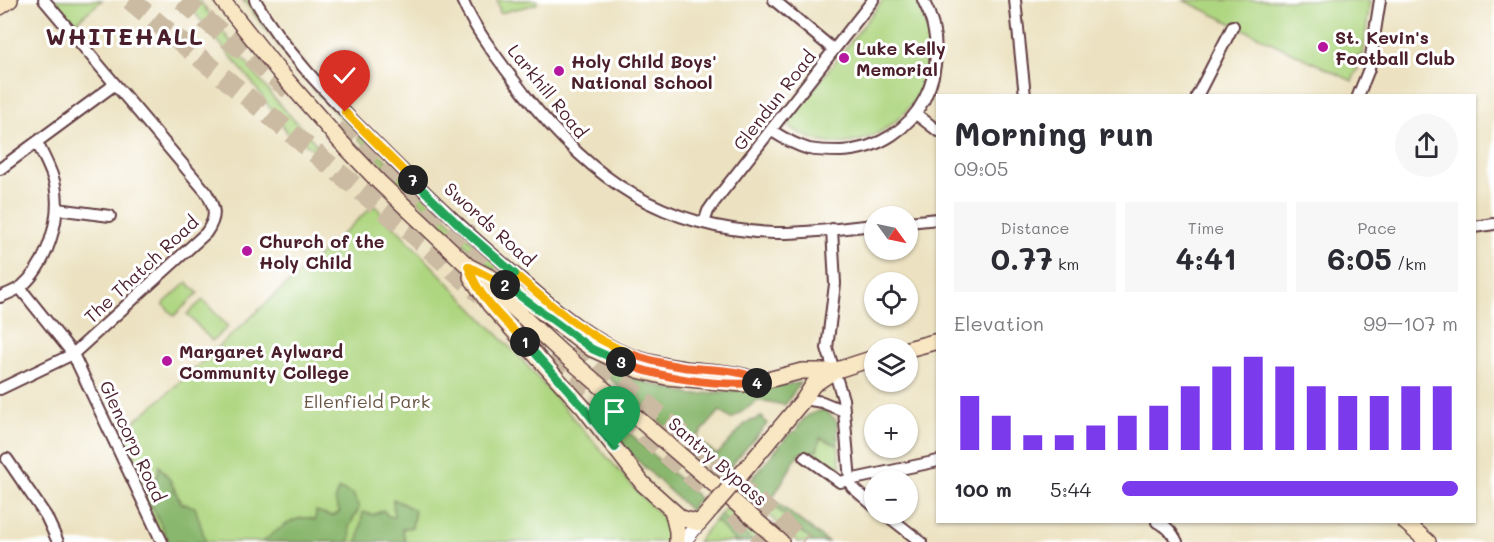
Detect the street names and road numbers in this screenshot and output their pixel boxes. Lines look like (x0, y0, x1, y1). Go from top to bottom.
street label: Larkhill Road (503, 39, 593, 143)
street label: Glendun Road (727, 45, 821, 155)
street label: Swords Road (439, 177, 541, 271)
street label: The Thatch Road (79, 210, 203, 328)
street label: Glencorp Road (94, 377, 172, 505)
street label: Santry Bypass (663, 411, 773, 511)

